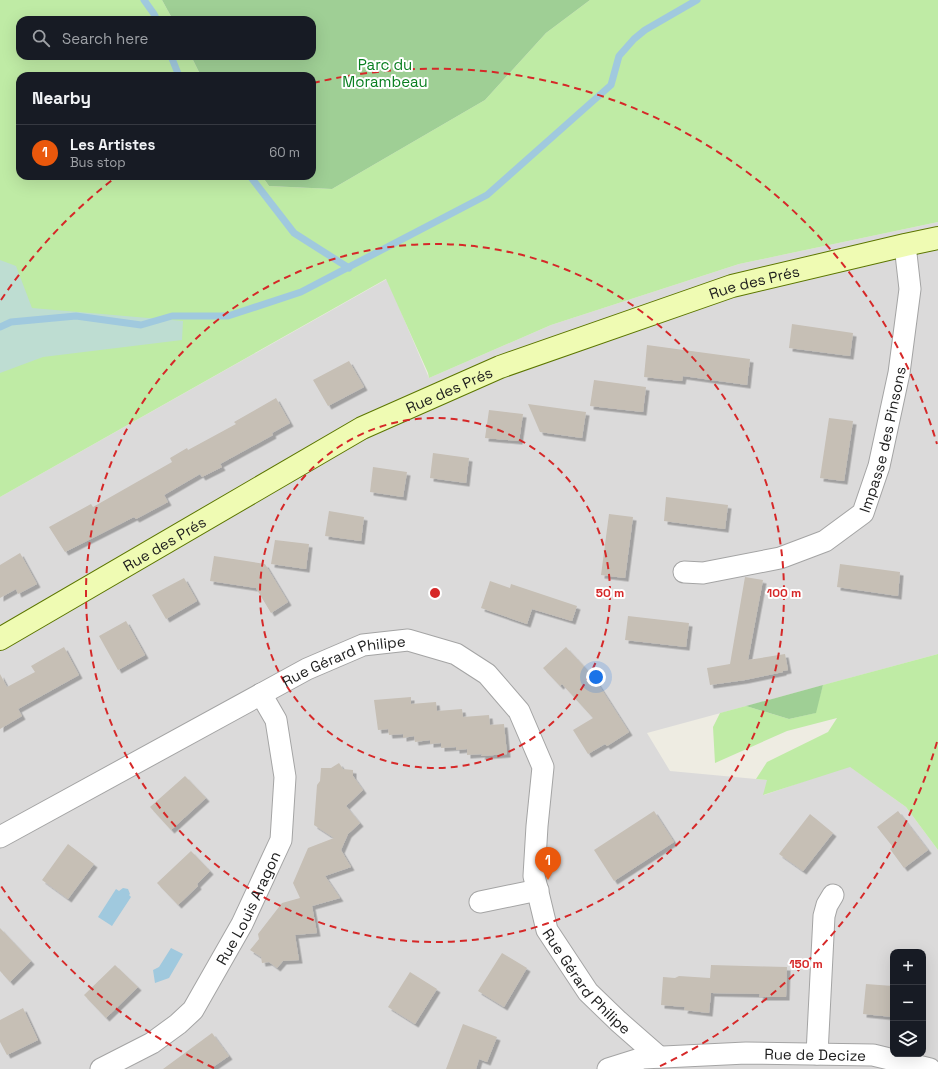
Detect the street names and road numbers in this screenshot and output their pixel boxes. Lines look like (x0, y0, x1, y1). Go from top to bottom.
street label: Rue des Prés (706, 261, 801, 303)
street label: Rue des Prés (403, 362, 495, 417)
street label: Impasse des Pinsons (854, 365, 909, 515)
street label: Rue des Prés (119, 512, 209, 575)
street label: Rue Gérard Philipe (278, 631, 407, 691)
street label: Rue Louis Aragon (211, 848, 284, 968)
street label: Rue Gérard Philipe (539, 924, 635, 1038)
street label: Rue de Decize (764, 1044, 866, 1064)

